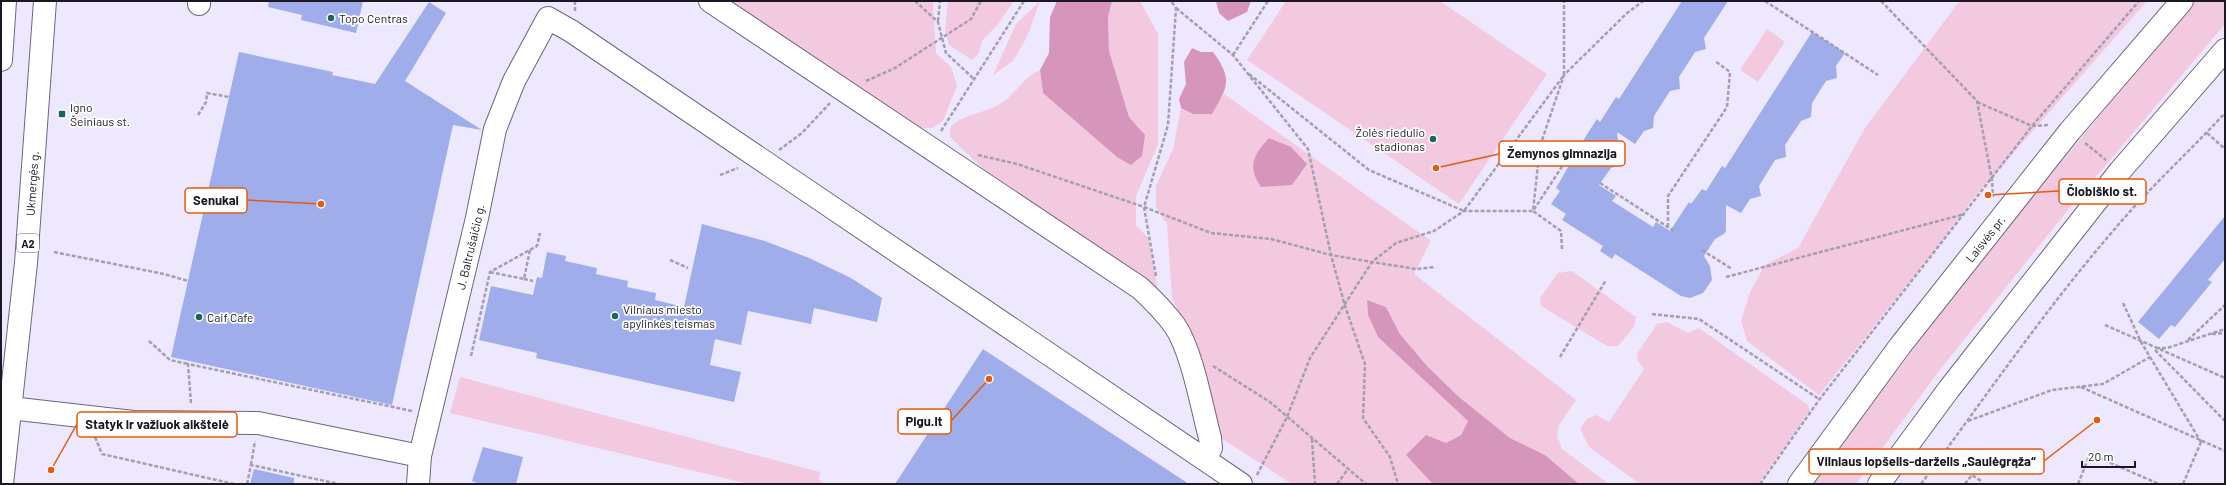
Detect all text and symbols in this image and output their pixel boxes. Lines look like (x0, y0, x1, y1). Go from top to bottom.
place label: Topo Centras (339, 11, 408, 25)
marker: Topo Centras (326, 13, 336, 23)
place label: Igno Šeiniaus st. (70, 100, 130, 128)
marker: Igno Šeiniaus st. (57, 109, 67, 119)
place label: Žolės riedulio stadionas (1355, 125, 1425, 153)
marker: Žolės riedulio stadionas (1428, 134, 1438, 144)
callout: Žemynos gimnazija (1499, 141, 1625, 166)
text: Žemynos gimnazija (1507, 145, 1617, 161)
street label: Ukmergės g. (22, 151, 41, 216)
callout: Čiobiškio st. (2059, 179, 2146, 204)
text: Čiobiškio st. (2067, 183, 2137, 199)
callout: Senukai (185, 188, 247, 213)
text: Senukai (193, 192, 239, 208)
street label: J. Baltrušaičio g. (453, 203, 487, 291)
street label: Laisvės pr. (1962, 212, 2008, 265)
road number: A2 (17, 234, 39, 252)
place label: Vilniaus miesto apylinkės teismas (623, 302, 715, 330)
place label: Caif Cafe (207, 310, 253, 324)
marker: Vilniaus miesto apylinkės teismas (610, 311, 620, 321)
marker: Caif Cafe (194, 312, 204, 322)
callout: Pigu.lt (898, 409, 951, 434)
callout: Statyk ir važiuok aikštelė (77, 412, 237, 437)
text: Pigu.lt (905, 413, 943, 429)
text: Statyk ir važiuok aikštelė (85, 416, 229, 432)
scale bar (2082, 443, 2135, 469)
callout: Vilniaus lopšelis-darželis „Saulėgrąža“ (1809, 449, 2044, 474)
text: 20 m (2088, 449, 2114, 463)
text: Vilniaus lopšelis-darželis „Saulėgrąža“ (1816, 453, 2036, 469)

